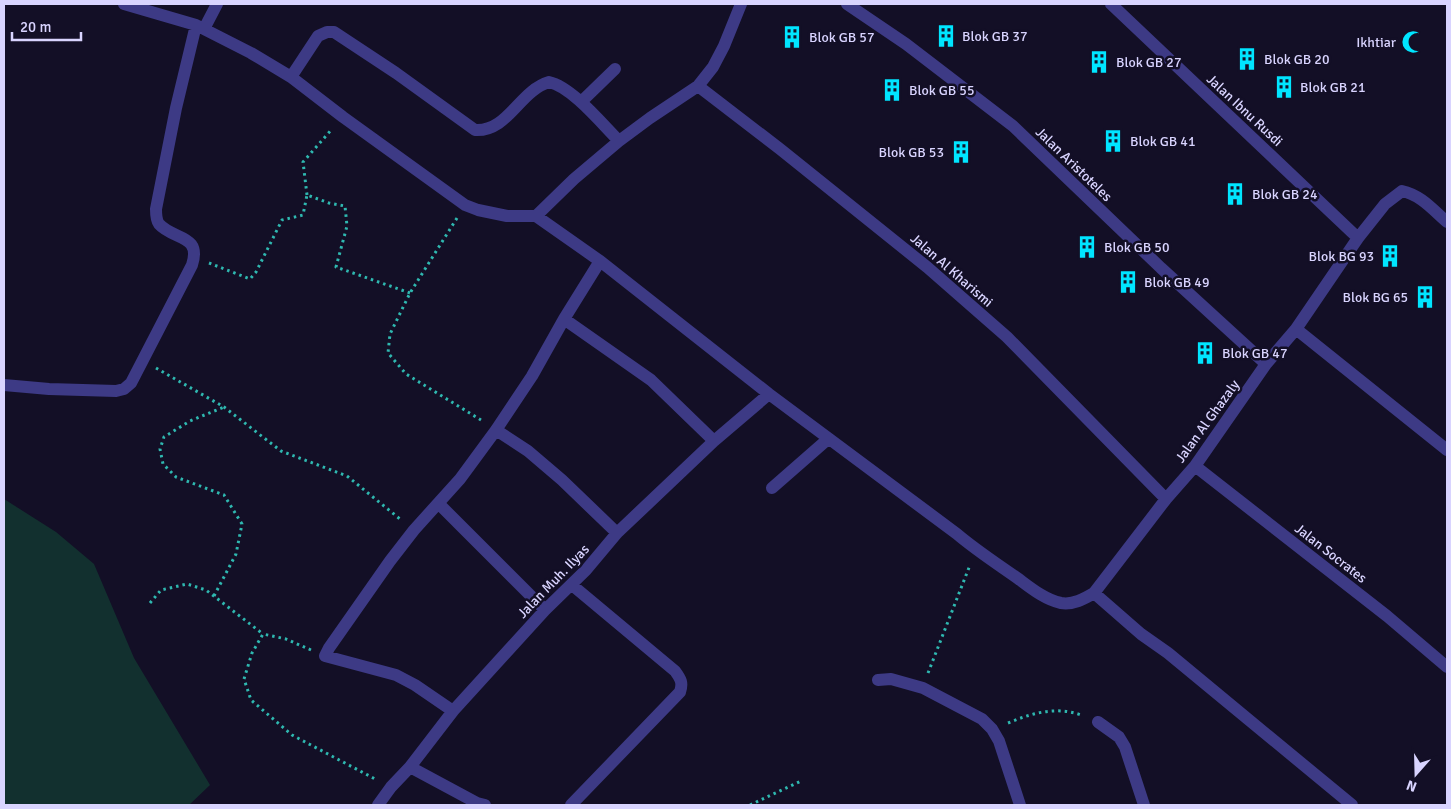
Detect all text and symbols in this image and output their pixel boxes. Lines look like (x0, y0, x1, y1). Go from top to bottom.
scale bar (12, 10, 81, 42)
text: 20 m (20, 18, 51, 36)
building icon: Blok GB 37 (933, 23, 959, 49)
building icon: Blok GB 57 (779, 24, 805, 50)
place label: Blok GB 37 (962, 28, 1028, 45)
place label: Blok GB 57 (809, 29, 875, 46)
mosque icon: Ikhtiar (1400, 29, 1426, 55)
place label: Ikhtiar (1356, 34, 1397, 51)
building icon: Blok GB 20 (1234, 46, 1260, 72)
building icon: Blok GB 27 (1086, 49, 1112, 75)
place label: Blok GB 20 (1264, 51, 1330, 68)
place label: Blok GB 27 (1116, 54, 1182, 71)
street label: Jalan Ibnu Rusdi (1203, 71, 1286, 150)
building icon: Blok GB 21 (1271, 74, 1297, 100)
building icon: Blok GB 55 (879, 77, 905, 103)
place label: Blok GB 21 (1300, 79, 1366, 96)
place label: Blok GB 55 (909, 82, 975, 99)
street label: Jalan Aristoteles (1032, 124, 1115, 205)
building icon: Blok GB 41 (1100, 128, 1126, 154)
place label: Blok GB 41 (1130, 133, 1196, 150)
building icon: Blok GB 53 (948, 139, 974, 165)
place label: Blok GB 53 (879, 144, 944, 161)
building icon: Blok GB 24 (1222, 181, 1248, 207)
place label: Blok GB 24 (1252, 186, 1318, 203)
street label: Jalan Al Kharismi (907, 230, 996, 311)
building icon: Blok GB 50 (1074, 234, 1100, 260)
place label: Blok GB 50 (1104, 239, 1170, 256)
building icon: Blok BG 93 (1377, 243, 1403, 269)
place label: Blok BG 93 (1309, 248, 1374, 265)
building icon: Blok GB 49 (1115, 269, 1141, 295)
place label: Blok GB 49 (1144, 274, 1210, 291)
building icon: Blok BG 65 (1412, 284, 1438, 310)
place label: Blok BG 65 (1343, 289, 1408, 306)
building icon: Blok GB 47 (1192, 340, 1218, 366)
place label: Blok GB 47 (1222, 345, 1288, 362)
street label: Jalan Al Ghazaly (1172, 376, 1243, 466)
street label: Jalan Socrates (1291, 520, 1370, 587)
street label: Jalan Muh. Ilyas (514, 541, 593, 622)
north arrow (1391, 749, 1441, 799)
text: N (1404, 776, 1419, 795)

